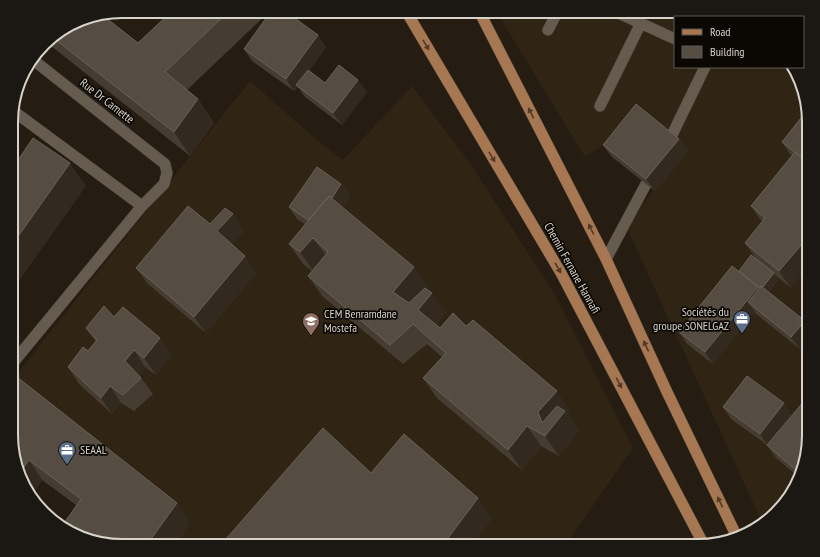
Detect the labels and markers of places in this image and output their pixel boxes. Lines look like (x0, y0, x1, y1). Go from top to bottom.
place label: Sociétés du groupe SONELGAZ (653, 304, 729, 333)
place label: CEM Benramdane Mostefa (324, 306, 397, 335)
office icon: Sociétés du groupe SONELGAZ (732, 309, 752, 334)
school or university icon: CEM Benramdane Mostefa (301, 311, 321, 336)
office icon: SEAAL (57, 440, 77, 465)
place label: SEAAL (80, 442, 107, 457)

